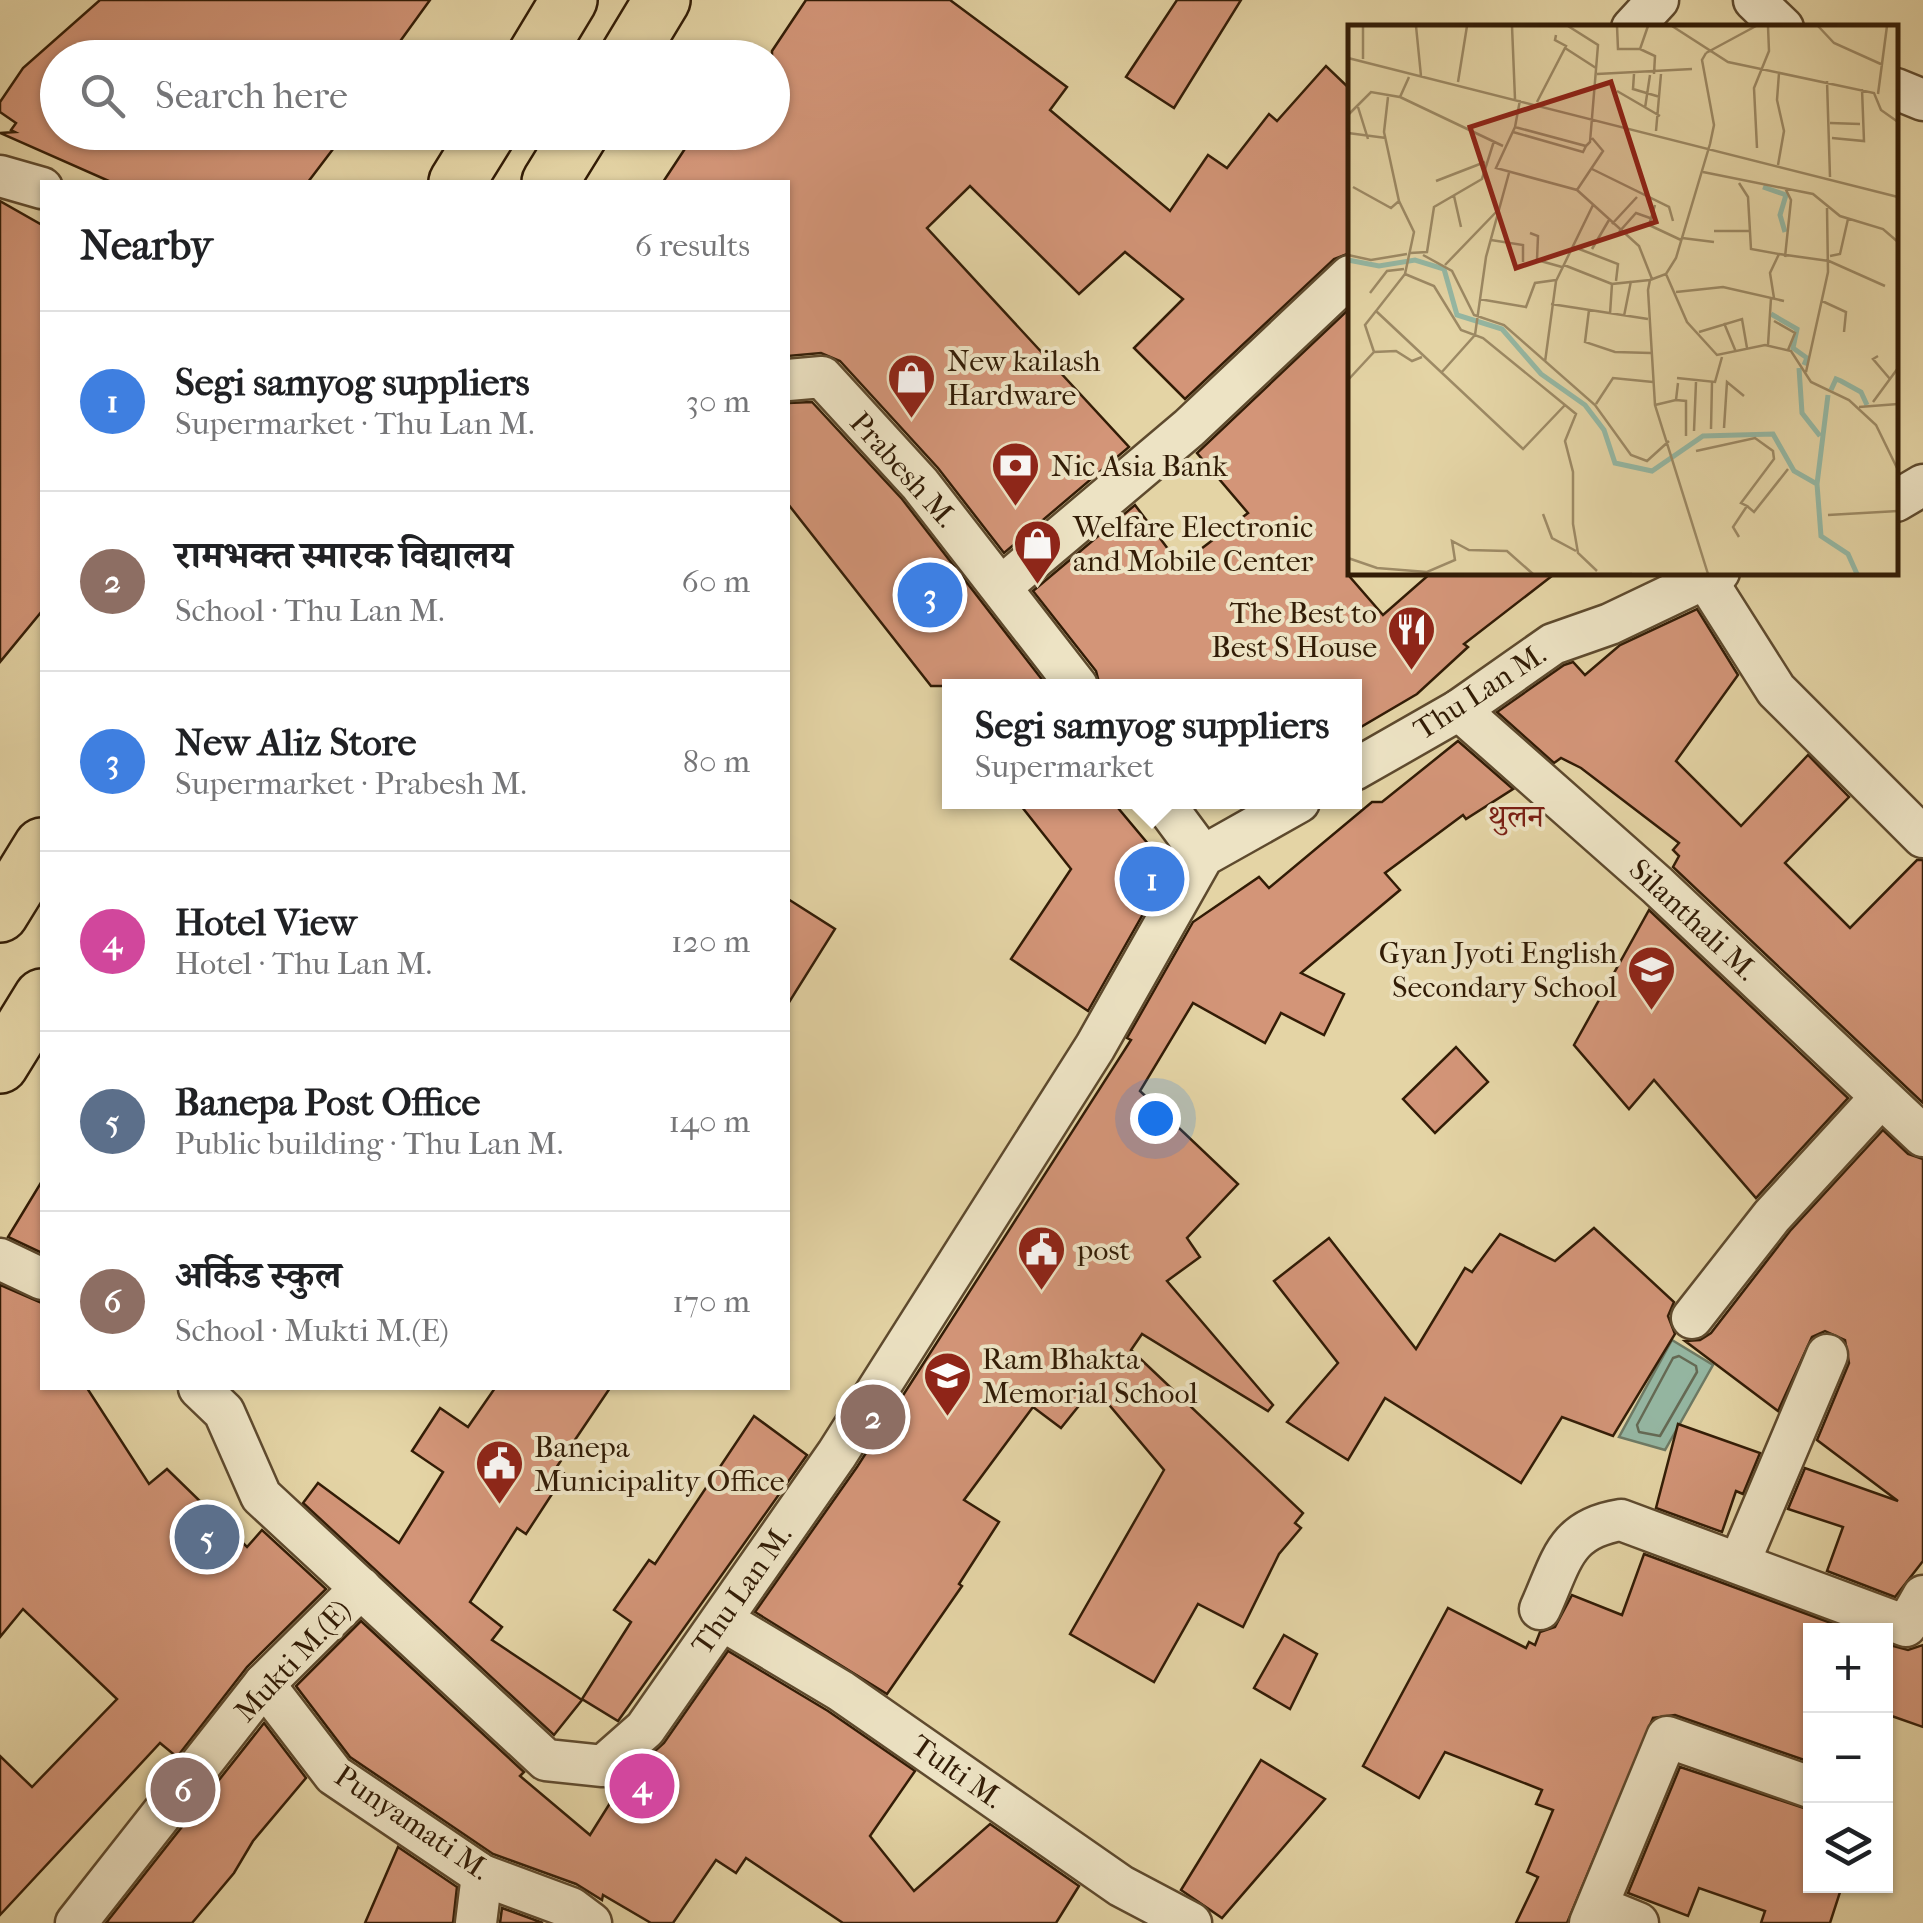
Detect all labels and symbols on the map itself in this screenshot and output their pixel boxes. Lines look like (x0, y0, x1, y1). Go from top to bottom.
inset map (1348, 25, 1898, 575)
place label: New kailash Hardware (947, 344, 1101, 413)
shop icon: New kailash Hardware (886, 352, 938, 420)
street label: Prabesh M. (842, 405, 964, 535)
bank icon: Nic Asia Bank (990, 440, 1042, 508)
place label: Nic Asia Bank (1051, 449, 1228, 484)
place label: Welfare Electronic and Mobile Center (1072, 510, 1314, 579)
shop icon: Welfare Electronic and Mobile Center (1012, 518, 1064, 586)
pin: 3 (898, 558, 962, 632)
place label: The Best to Best S House (1211, 596, 1377, 665)
restaurant icon: The Best to Best S House (1386, 604, 1438, 672)
street label: Thu Lan M. (1408, 637, 1552, 747)
district label: थुलन (1488, 798, 1546, 836)
pin: 1 (1120, 842, 1184, 916)
street label: Silanthali M. (1622, 852, 1764, 988)
place label: Gyan Jyoti English Secondary School (1379, 936, 1617, 1005)
school or university icon: Gyan Jyoti English Secondary School (1626, 944, 1678, 1012)
your location (1130, 1093, 1181, 1144)
public building icon: post (1016, 1224, 1068, 1292)
place label: post (1076, 1233, 1131, 1268)
place label: Ram Bhakta Memorial School (982, 1342, 1198, 1411)
school or university icon: Ram Bhakta Memorial School (921, 1350, 973, 1418)
pin: 2 (840, 1380, 906, 1454)
place label: Banepa Municipality Office (534, 1430, 785, 1499)
public building icon: Banepa Municipality Office (473, 1438, 525, 1506)
pin: 5 (174, 1500, 240, 1574)
street label: Thu Lan M. (685, 1519, 799, 1661)
street label: Mukti M.(E) (228, 1593, 358, 1729)
street label: Tulti M. (904, 1728, 1010, 1816)
pin: 4 (610, 1748, 674, 1824)
pin: 6 (150, 1752, 216, 1828)
street label: Punyamati M. (328, 1758, 496, 1888)

